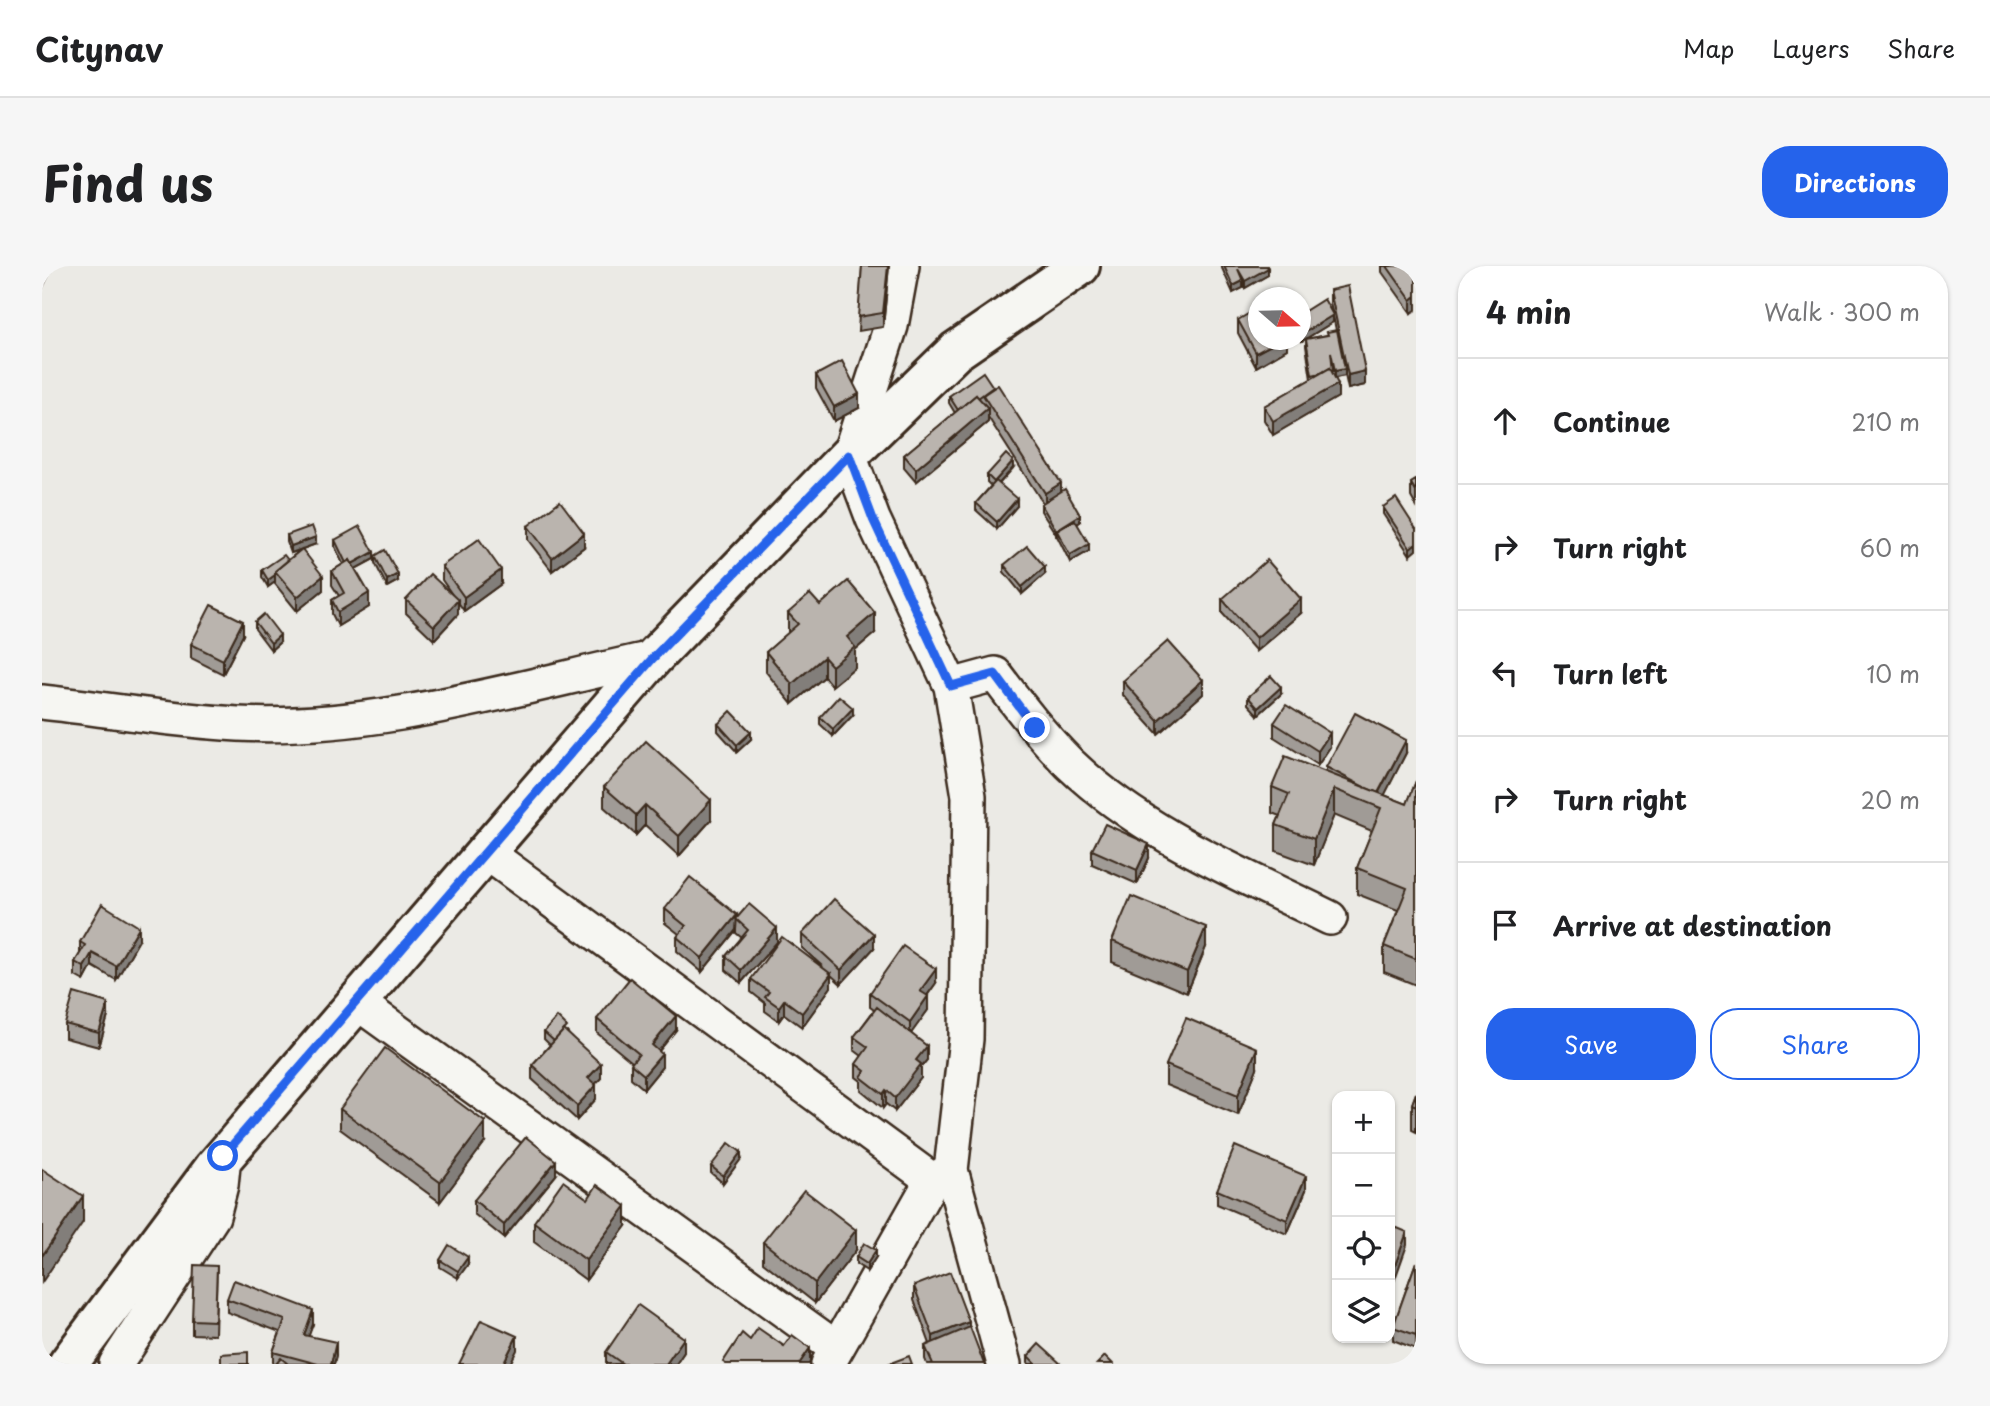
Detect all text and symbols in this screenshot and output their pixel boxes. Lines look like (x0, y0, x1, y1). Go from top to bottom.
text: Citynav (35, 23, 163, 73)
text: Map (1683, 30, 1734, 66)
text: Layers (1772, 30, 1849, 66)
text: Share (1887, 30, 1955, 66)
text: Find us (42, 145, 213, 219)
button: Directions (1762, 146, 1948, 218)
north arrow (1248, 287, 1311, 350)
text: 4 min (1486, 289, 1572, 334)
text: Walk · 300 m (1764, 294, 1920, 329)
icon: ahead (1486, 402, 1524, 440)
text: Continue (1553, 402, 1670, 441)
text: 210 m (1852, 404, 1920, 439)
icon: right (1486, 528, 1524, 566)
text: Turn right (1553, 528, 1687, 567)
text: 60 m (1860, 530, 1920, 565)
icon: left (1486, 654, 1524, 692)
text: Turn left (1553, 654, 1668, 693)
text: 10 m (1866, 656, 1920, 691)
route end (1019, 712, 1050, 743)
icon: right (1486, 780, 1524, 818)
text: Turn right (1553, 780, 1687, 819)
text: 20 m (1861, 782, 1920, 817)
icon: arrive (1486, 906, 1524, 944)
text: Arrive at destination (1553, 906, 1832, 945)
button: Save (1486, 1008, 1696, 1080)
button: Share (1710, 1008, 1920, 1080)
map controls (1332, 1091, 1395, 1343)
button: + (1332, 1091, 1395, 1154)
route start (207, 1140, 238, 1171)
button: − (1332, 1154, 1395, 1217)
button: locate (1332, 1217, 1395, 1280)
button: layers (1332, 1280, 1395, 1343)

